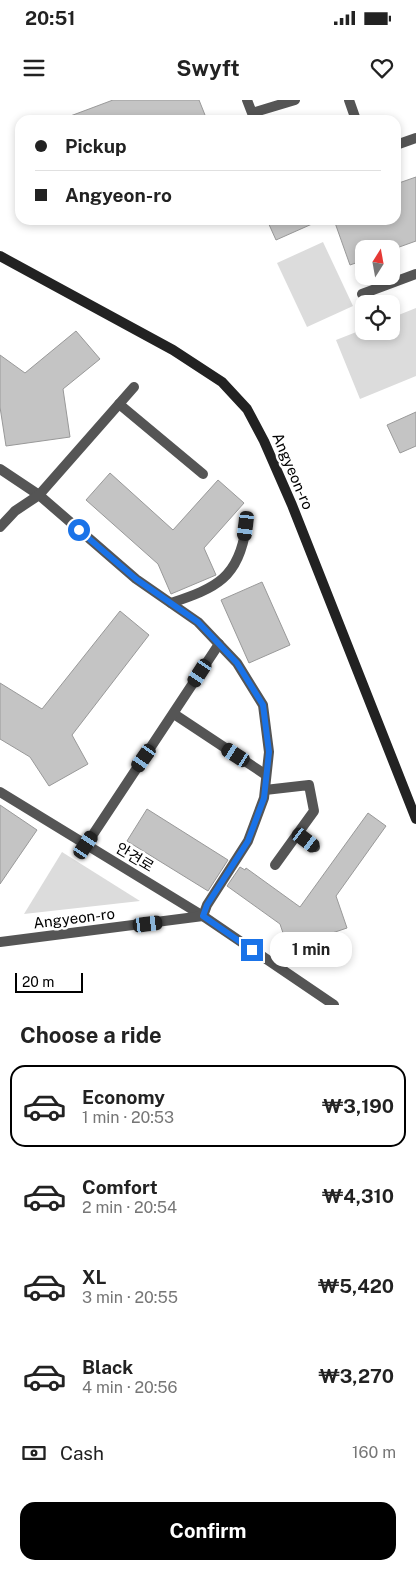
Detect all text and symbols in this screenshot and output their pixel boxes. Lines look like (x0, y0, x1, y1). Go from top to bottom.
text: 20:51 (25, 7, 75, 29)
icon: menu (20, 54, 48, 82)
icon: heart (368, 54, 396, 82)
text: Swyft (176, 55, 240, 81)
text: Pickup (65, 135, 127, 157)
text: Angyeon-ro (65, 184, 172, 206)
north arrow (355, 240, 400, 285)
map controls (355, 240, 400, 340)
button: locate (355, 295, 400, 340)
street label: Angyeon-ro (269, 430, 317, 512)
car (236, 510, 255, 542)
route start (68, 519, 90, 541)
car (185, 656, 214, 690)
car (129, 741, 158, 775)
car (219, 741, 252, 769)
car (289, 825, 322, 855)
car (71, 828, 100, 862)
street label: 안견로 (113, 839, 157, 875)
street label: Angyeon-ro (32, 905, 116, 931)
car (132, 915, 163, 933)
callout: 1 min (270, 932, 352, 968)
route end (241, 939, 263, 961)
text: 1 min (292, 940, 330, 959)
scale bar (15, 970, 82, 993)
text: 20 m (22, 974, 54, 990)
text: Choose a ride (20, 1022, 162, 1048)
icon: car (22, 1084, 67, 1129)
text: Economy (82, 1086, 165, 1108)
text: ₩3,190 (322, 1095, 394, 1117)
text: 1 min · 20:53 (82, 1108, 174, 1127)
icon: car (22, 1174, 67, 1219)
text: Comfort (82, 1176, 158, 1198)
text: ₩4,310 (322, 1185, 394, 1207)
text: 2 min · 20:54 (82, 1198, 177, 1217)
icon: car (22, 1264, 67, 1309)
text: XL (82, 1266, 107, 1288)
text: ₩5,420 (318, 1275, 394, 1297)
text: 3 min · 20:55 (82, 1288, 178, 1307)
icon: car (22, 1354, 67, 1399)
text: Black (82, 1356, 133, 1378)
text: ₩3,270 (318, 1365, 394, 1387)
text: 4 min · 20:56 (82, 1378, 178, 1397)
icon: cash (20, 1439, 48, 1467)
text: Cash (60, 1442, 104, 1464)
text: 160 m (352, 1443, 396, 1462)
button: Confirm (20, 1502, 396, 1560)

